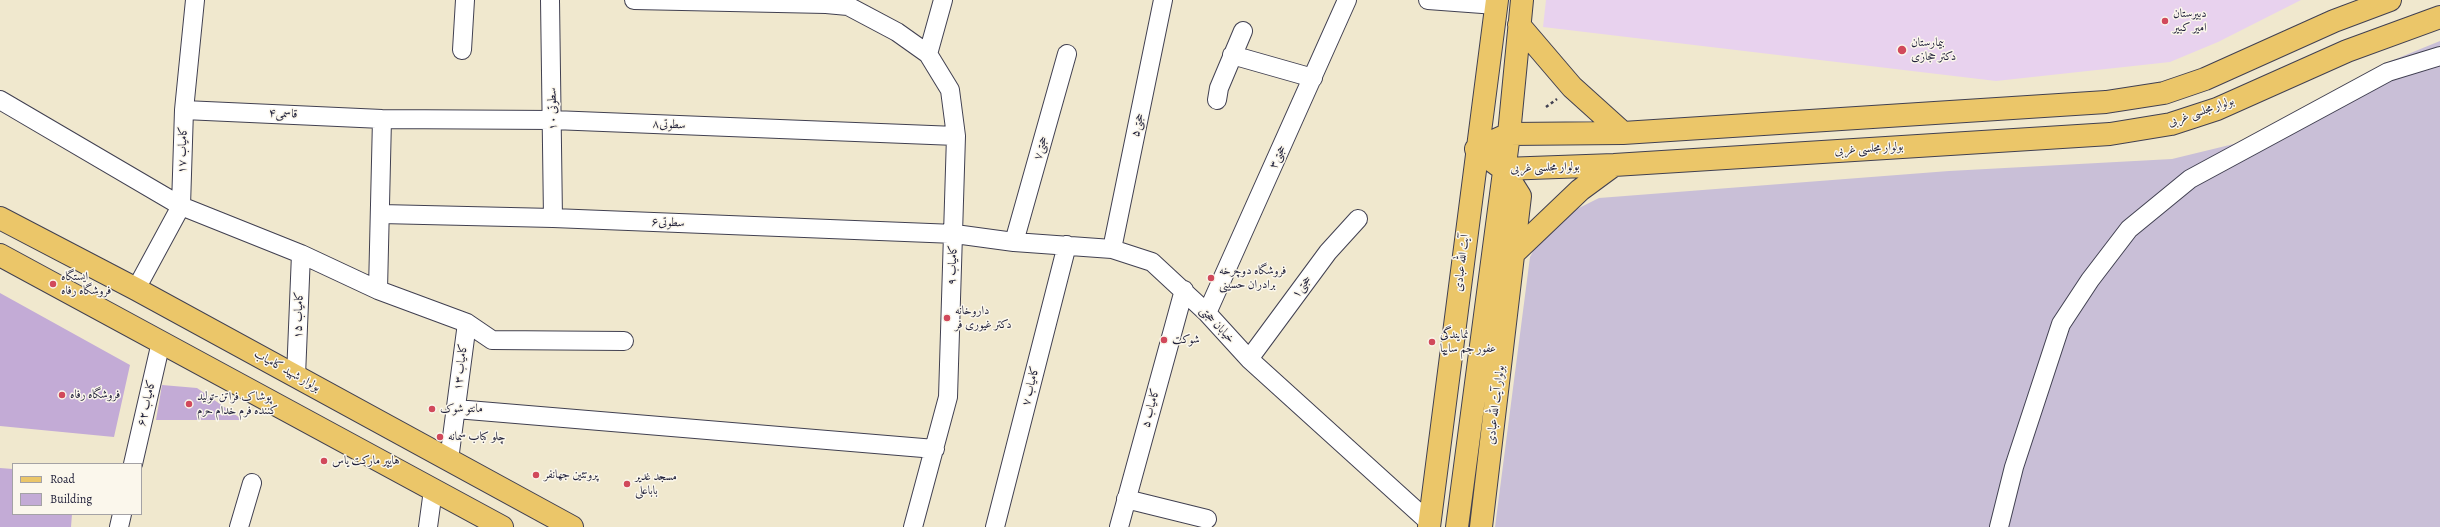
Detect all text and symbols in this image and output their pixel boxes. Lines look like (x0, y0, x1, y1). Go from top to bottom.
place label: دبیرستان امیر کبیر (2173, 7, 2207, 35)
marker: دبیرستان امیر کبیر (2160, 16, 2170, 26)
place label: بیمارستان دکتر حجازی (1911, 36, 1956, 64)
marker: بیمارستان دکتر حجازی (1896, 44, 1908, 56)
street label: سطوتی ۱۰ (545, 87, 561, 131)
street label: بولوار مجلسی غربی (2166, 94, 2236, 130)
street label: قاسمی۴ (268, 106, 298, 122)
street label: حجتی۵ (1128, 112, 1148, 138)
street label: سطوتی۸ (652, 117, 686, 133)
street label: کامیاب ۱۷ (175, 126, 191, 174)
street label: حجتی۷ (1031, 134, 1051, 162)
street label: بولوار مجلسی غربی (1834, 139, 1904, 159)
street label: حجتی۳ (1266, 143, 1290, 171)
street label: بولوار مجلسی غربی (1510, 160, 1580, 176)
street label: سطوتی۶ (651, 215, 685, 231)
street label: آیت الله عبادی (1451, 234, 1473, 292)
street label: کامیاب ۹ (945, 245, 961, 285)
place label: فروشگاه دوچرخه برادران حسینی (1219, 264, 1286, 292)
place label: ایستگاه فروشگاه رفاه (61, 270, 111, 298)
marker: فروشگاه دوچرخه برادران حسینی (1206, 273, 1216, 283)
street label: حجتی۱ (1289, 273, 1315, 301)
marker: ایستگاه فروشگاه رفاه (48, 279, 58, 289)
street label: کامیاب ۱۵ (291, 291, 307, 339)
place label: داروخانه دکتر غیوری فر (955, 304, 1012, 332)
street label: خیابان حجتی (1196, 304, 1238, 346)
marker: داروخانه دکتر غیوری فر (942, 313, 952, 323)
place label: نمایندگی عفور جم سایپا (1440, 328, 1496, 356)
place label: شوكت (1172, 333, 1200, 347)
marker: شوكت (1159, 335, 1169, 345)
marker: نمایندگی عفور جم سایپا (1427, 337, 1437, 347)
street label: کامیاب ۱۳ (451, 343, 471, 391)
street label: بولوار شهید کامیاب (251, 347, 323, 395)
street label: بولوار آیت الله عبادی (1484, 364, 1508, 446)
street label: کامیاب ۷ (1019, 365, 1043, 407)
street label: کامیاب ۶۲ (135, 378, 159, 428)
street label: کامیاب ۵ (1139, 387, 1163, 429)
place label: فروشگاه رفاه (70, 388, 120, 402)
marker: فروشگاه رفاه (57, 390, 67, 400)
place label: پوشاک فراتن-تولید کننده فرم خدام حرم (197, 390, 278, 418)
marker: پوشاک فراتن-تولید کننده فرم خدام حرم (184, 399, 194, 409)
place label: مانتو شوک (440, 402, 483, 416)
marker: مانتو شوک (427, 404, 437, 414)
place label: چلو کباب سمانه (448, 430, 506, 444)
marker: چلو کباب سمانه (435, 432, 445, 442)
place label: هایپر مارکت یاس (332, 454, 400, 468)
marker: هایپر مارکت یاس (319, 456, 329, 466)
legend (12, 463, 142, 515)
place label: پروتئین جهانفر (544, 468, 598, 482)
marker: پروتئین جهانفر (531, 470, 541, 480)
place label: مسجد غدیر باباعلی (635, 470, 677, 498)
text: Road (50, 471, 75, 487)
marker: مسجد غدیر باباعلی (622, 479, 632, 489)
text: Building (50, 491, 92, 507)

